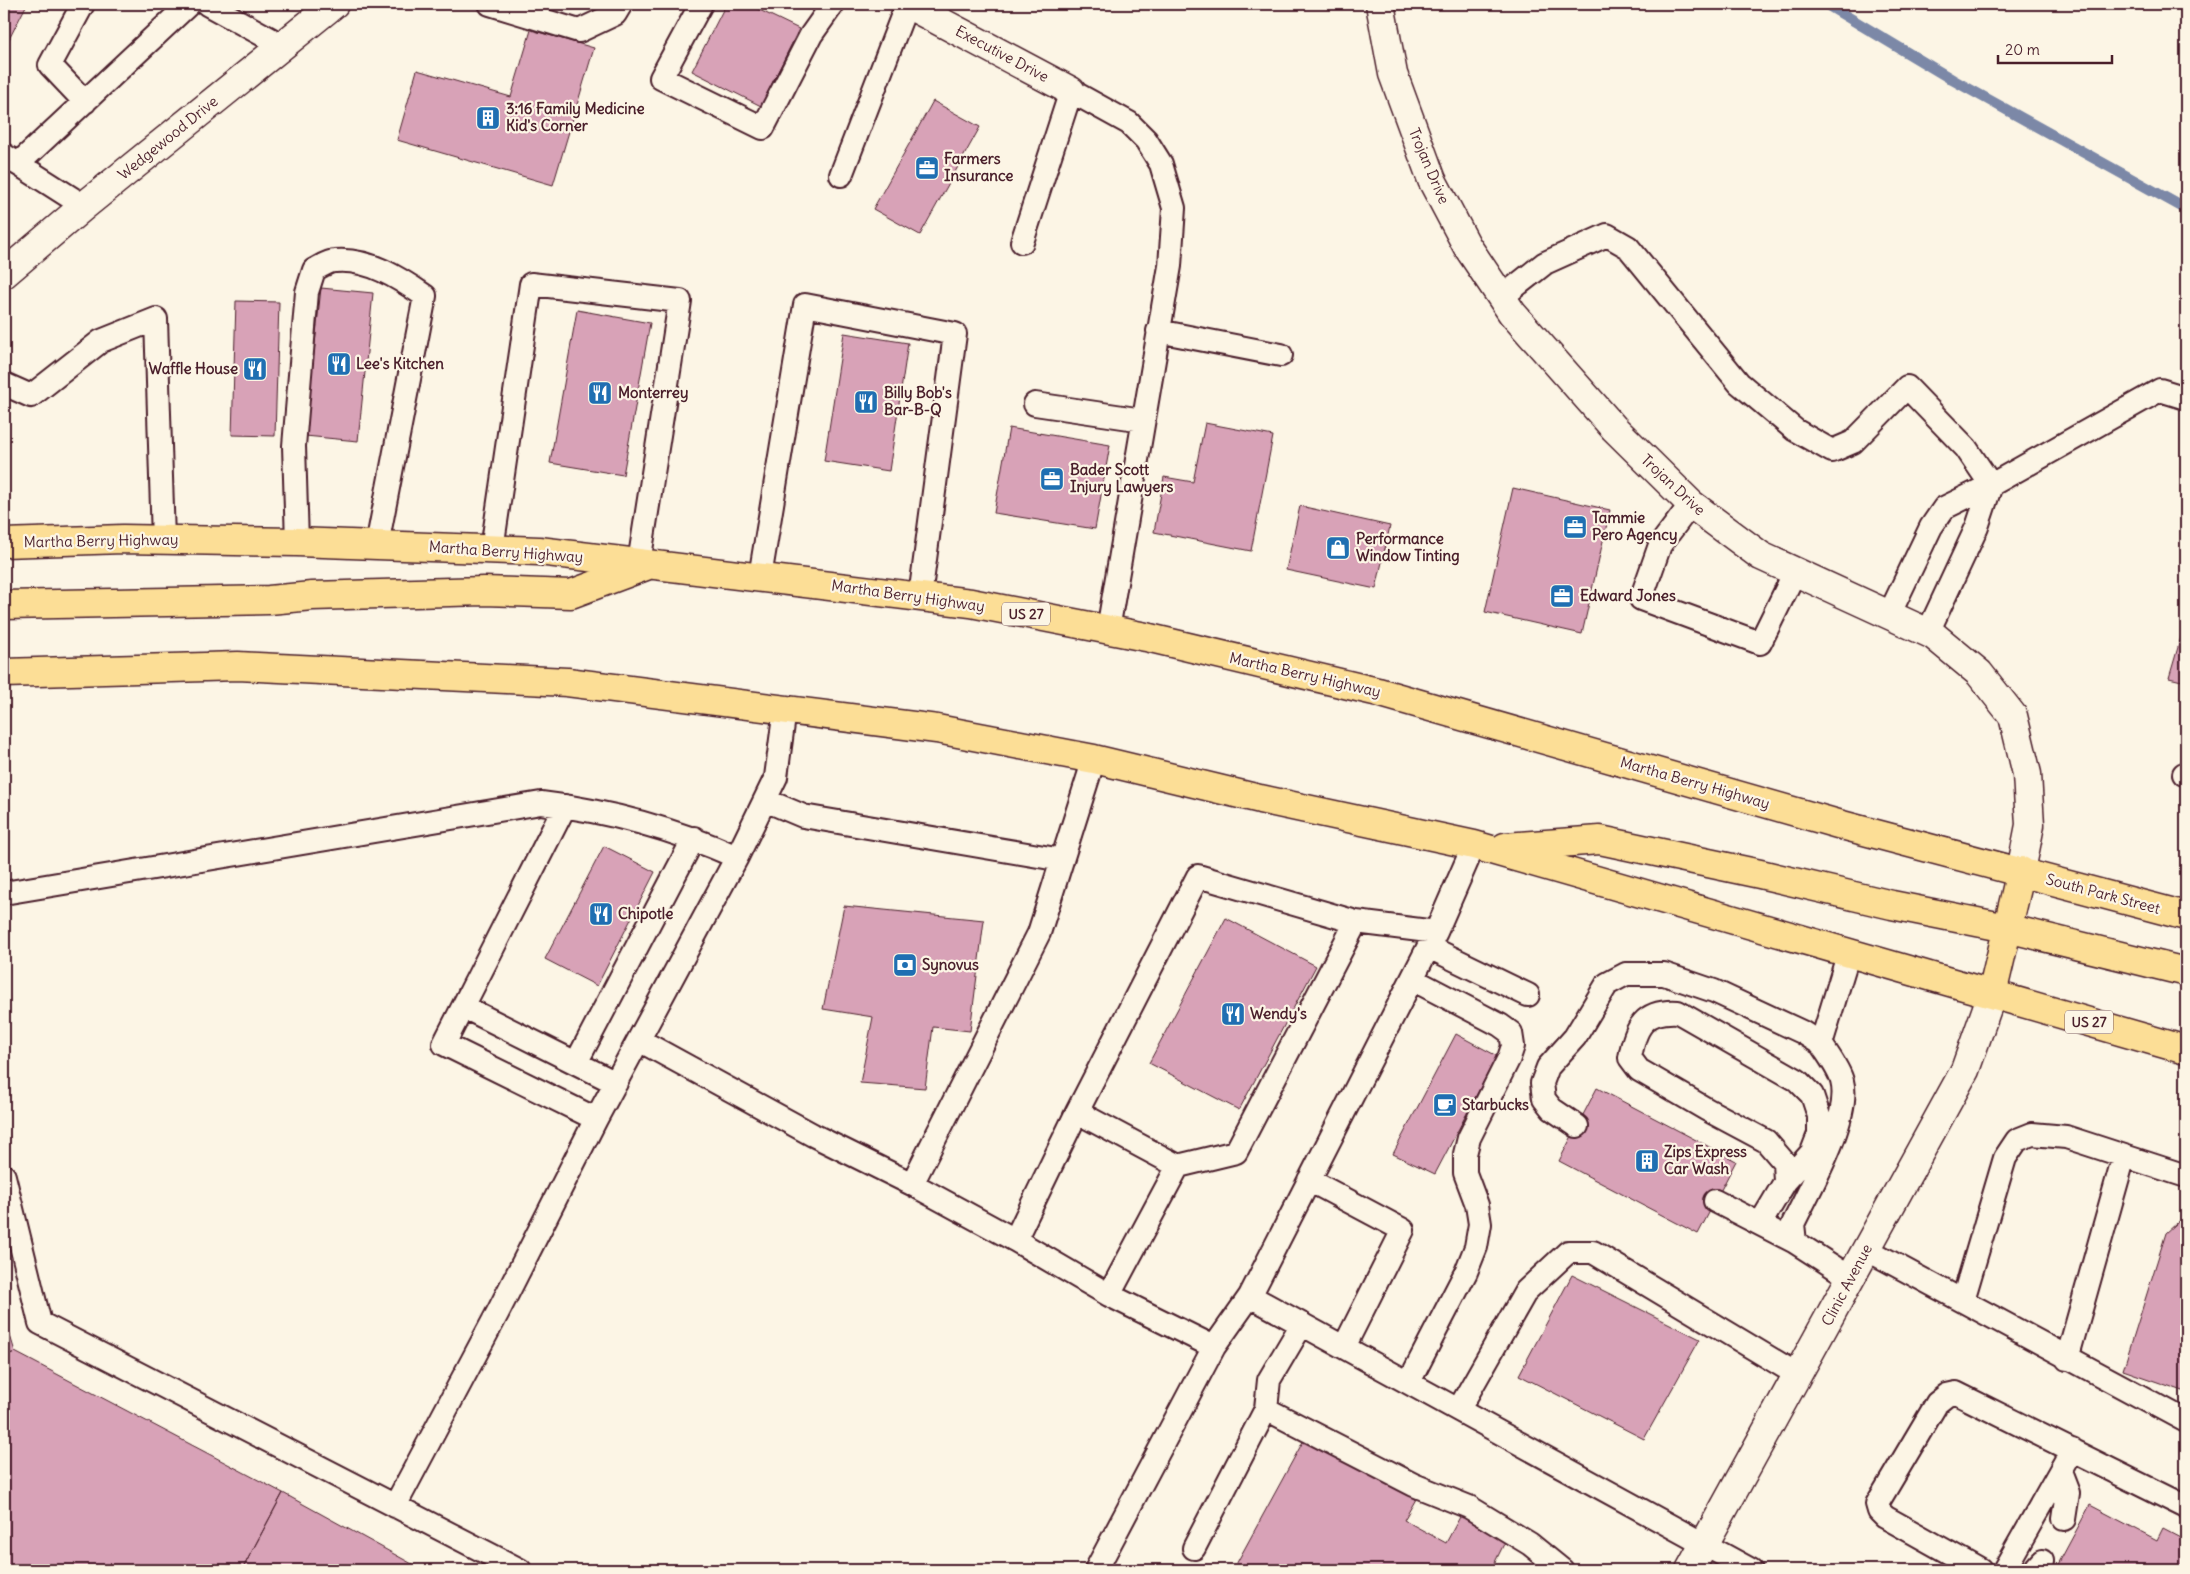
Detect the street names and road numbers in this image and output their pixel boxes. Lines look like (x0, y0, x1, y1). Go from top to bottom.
street label: Executive Drive (952, 21, 1052, 86)
street label: Wedgewood Drive (114, 92, 221, 184)
street label: Trojan Drive (1405, 125, 1454, 207)
street label: Trojan Drive (1637, 450, 1709, 519)
street label: Martha Berry Highway (23, 530, 178, 551)
street label: Martha Berry Highway (428, 537, 584, 566)
street label: Martha Berry Highway (830, 575, 986, 616)
road number: US 27 (1002, 602, 1050, 626)
street label: Martha Berry Highway (1228, 648, 1383, 701)
street label: Martha Berry Highway (1618, 752, 1772, 813)
street label: South Park Street (2044, 869, 2162, 918)
road number: US 27 (2065, 1010, 2113, 1034)
street label: Clinic Avenue (1817, 1241, 1876, 1329)

